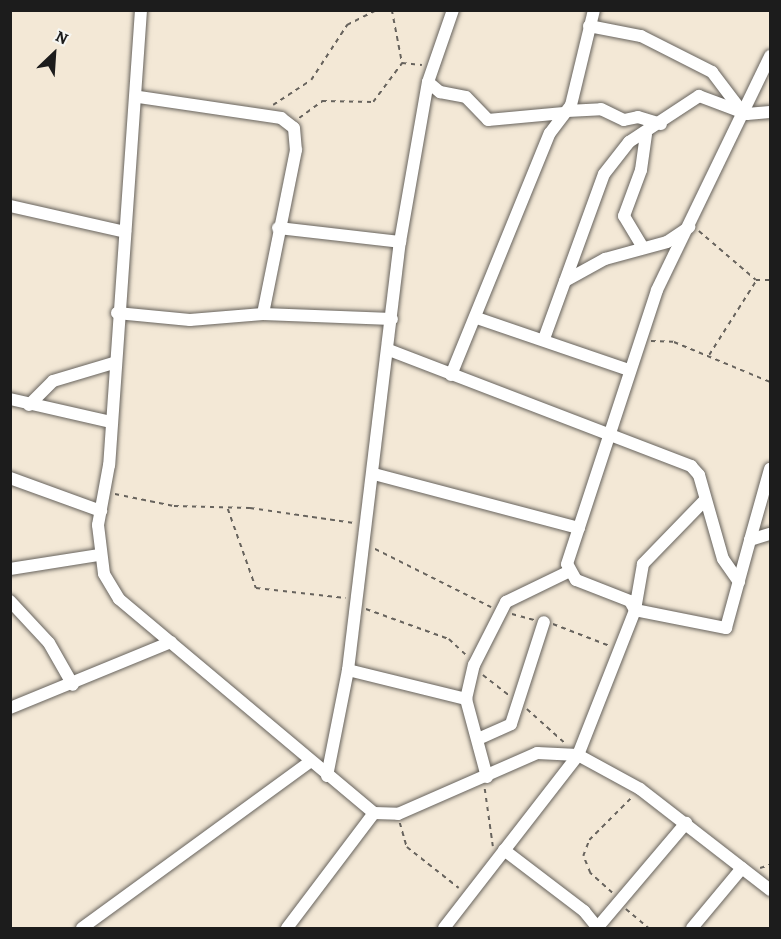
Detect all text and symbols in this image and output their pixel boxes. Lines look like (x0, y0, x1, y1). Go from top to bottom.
north arrow (24, 24, 84, 84)
text: N (52, 25, 72, 50)

